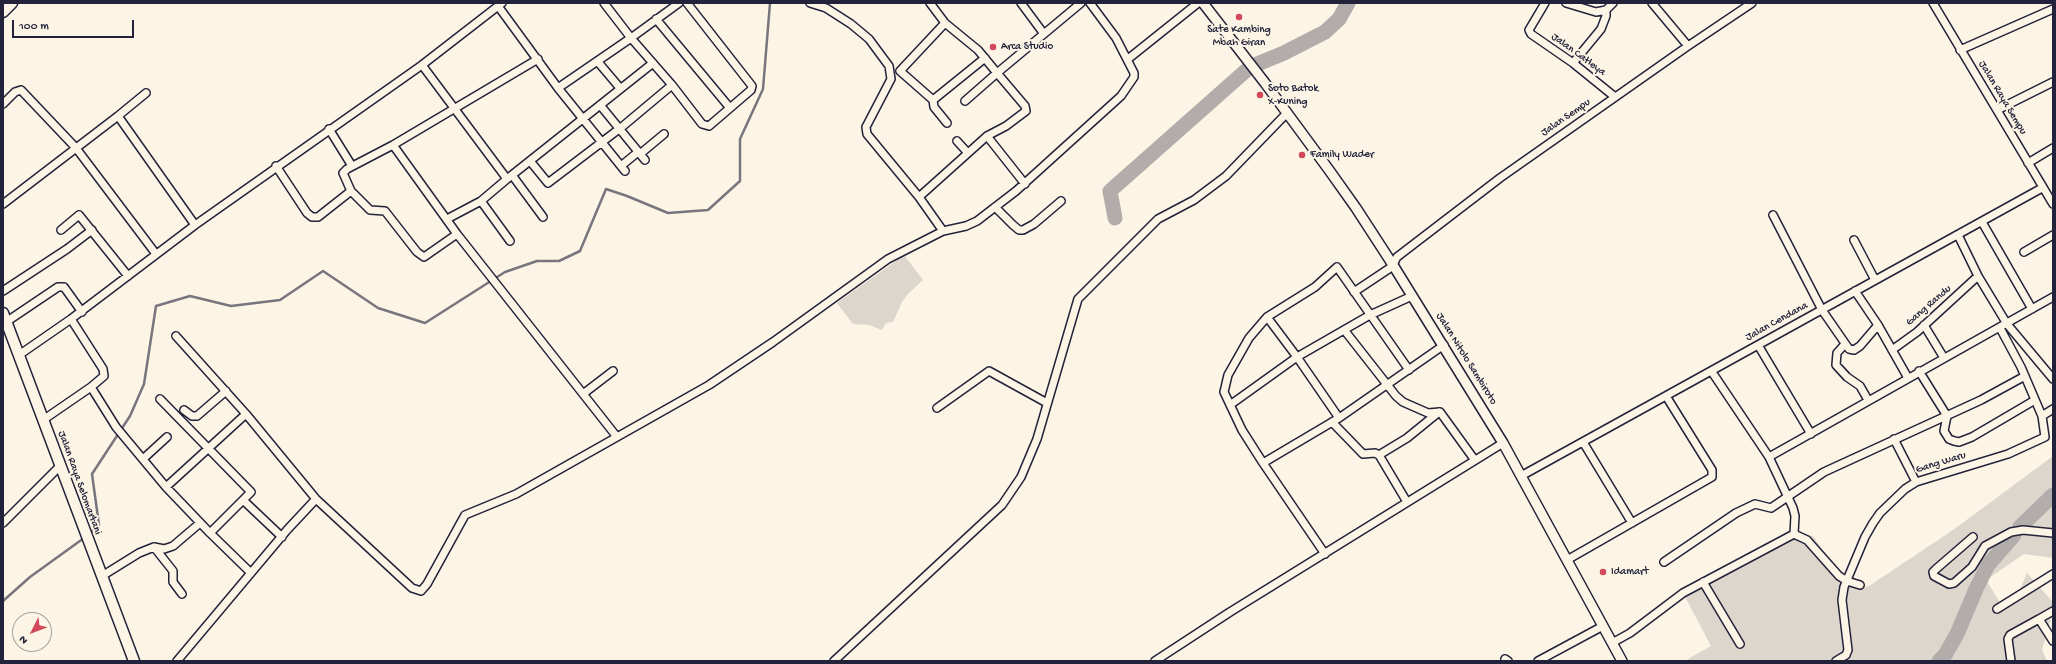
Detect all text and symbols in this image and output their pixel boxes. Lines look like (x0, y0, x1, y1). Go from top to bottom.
scale bar (14, 12, 136, 38)
marker: Sate Kambing Mbah Giran (1234, 12, 1244, 22)
text: 100 m (19, 20, 49, 34)
place label: Sate Kambing Mbah Giran (1207, 23, 1271, 49)
street label: Jalan Catleya (1548, 31, 1608, 79)
place label: Arca Studio (1001, 40, 1053, 54)
marker: Arca Studio (988, 42, 998, 52)
street label: Jalan Raya Sempu (1975, 59, 2029, 137)
place label: Soto Batok X-Kuning (1268, 82, 1318, 108)
marker: Soto Batok X-Kuning (1255, 90, 1265, 100)
street label: Jalan Sempu (1539, 96, 1593, 140)
place label: Family Wader (1310, 148, 1374, 162)
marker: Family Wader (1297, 150, 1307, 160)
street label: Gang Randu (1904, 283, 1954, 329)
street label: Jalan Cendana (1744, 299, 1810, 345)
street label: Jalan Nitolo Sambiroto (1432, 311, 1500, 407)
street label: Jalan Raya Selomartani (54, 429, 104, 537)
street label: Gang Waru (1914, 449, 1968, 477)
place label: Idamart (1611, 565, 1648, 579)
marker: Idamart (1598, 567, 1608, 577)
north arrow (12, 612, 52, 652)
text: N (17, 633, 31, 646)

